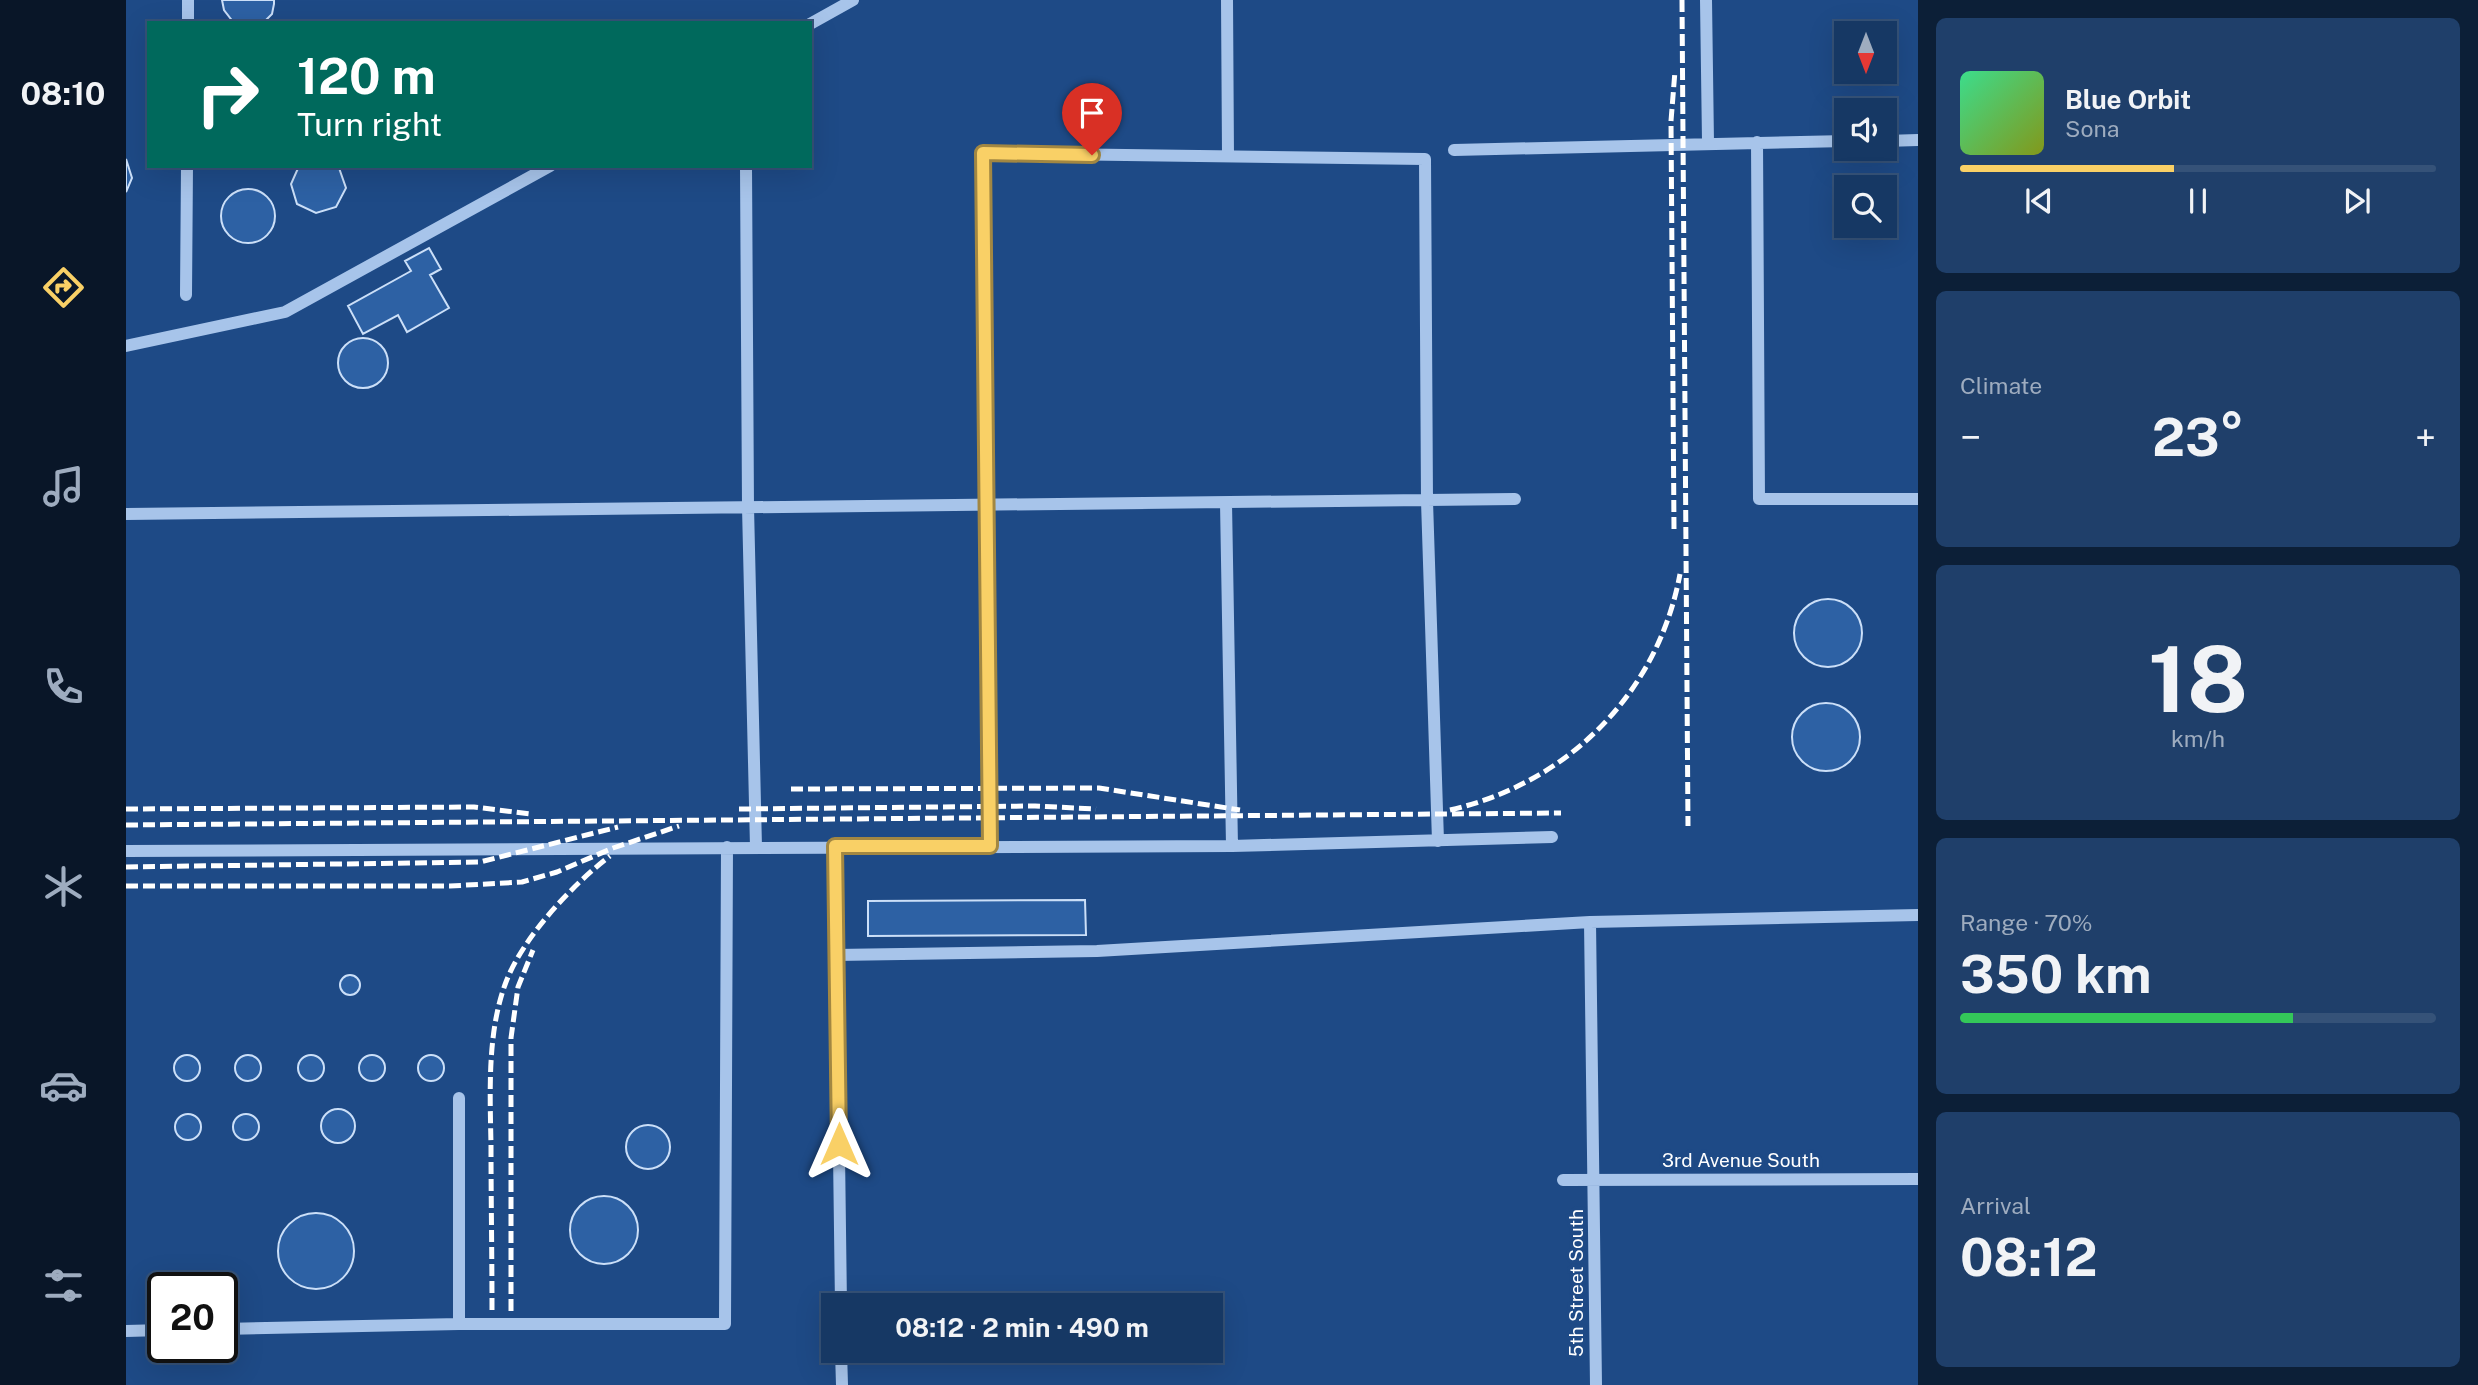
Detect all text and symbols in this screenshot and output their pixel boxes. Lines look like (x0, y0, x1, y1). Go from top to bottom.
north arrow (1834, 21, 1897, 84)
map controls (1834, 21, 1897, 238)
text: 120 m (297, 47, 436, 105)
icon: right (182, 49, 273, 140)
text: 08:10 (21, 75, 105, 112)
pin (1062, 83, 1122, 155)
text: Blue Orbit (2065, 84, 2191, 115)
icon: arrive (1073, 94, 1111, 132)
button: sound (1834, 98, 1897, 161)
text: Turn right (297, 106, 442, 143)
text: Sona (2065, 115, 2119, 142)
button: search (1834, 175, 1897, 238)
icon: previous (2020, 182, 2058, 220)
icon: pause (2179, 182, 2217, 220)
icon: next (2338, 182, 2376, 220)
icon: directions (39, 263, 88, 312)
text: Climate (1960, 372, 2042, 399)
text: 23° (2152, 407, 2244, 468)
text: − (1960, 415, 1981, 460)
text: + (2415, 415, 2436, 460)
icon: music (39, 462, 88, 511)
text: 18 (2148, 626, 2248, 732)
icon: phone (39, 662, 88, 711)
text: km/h (2171, 725, 2225, 752)
icon: climate (39, 862, 88, 911)
text: Range · 70% (1960, 909, 2093, 936)
text: 350 km (1960, 944, 2152, 1005)
icon: car (39, 1061, 88, 1110)
position arrow (802, 1107, 876, 1181)
street label: 3rd Avenue South (1662, 1149, 1820, 1171)
text: Arrival (1960, 1192, 2031, 1219)
street label: 5th Street South (1565, 1209, 1587, 1357)
text: 08:12 (1960, 1227, 2098, 1288)
icon: filters (39, 1261, 88, 1310)
speed limit sign: 20 (147, 1272, 238, 1363)
text: 08:12 · 2 min · 490 m (895, 1312, 1149, 1343)

